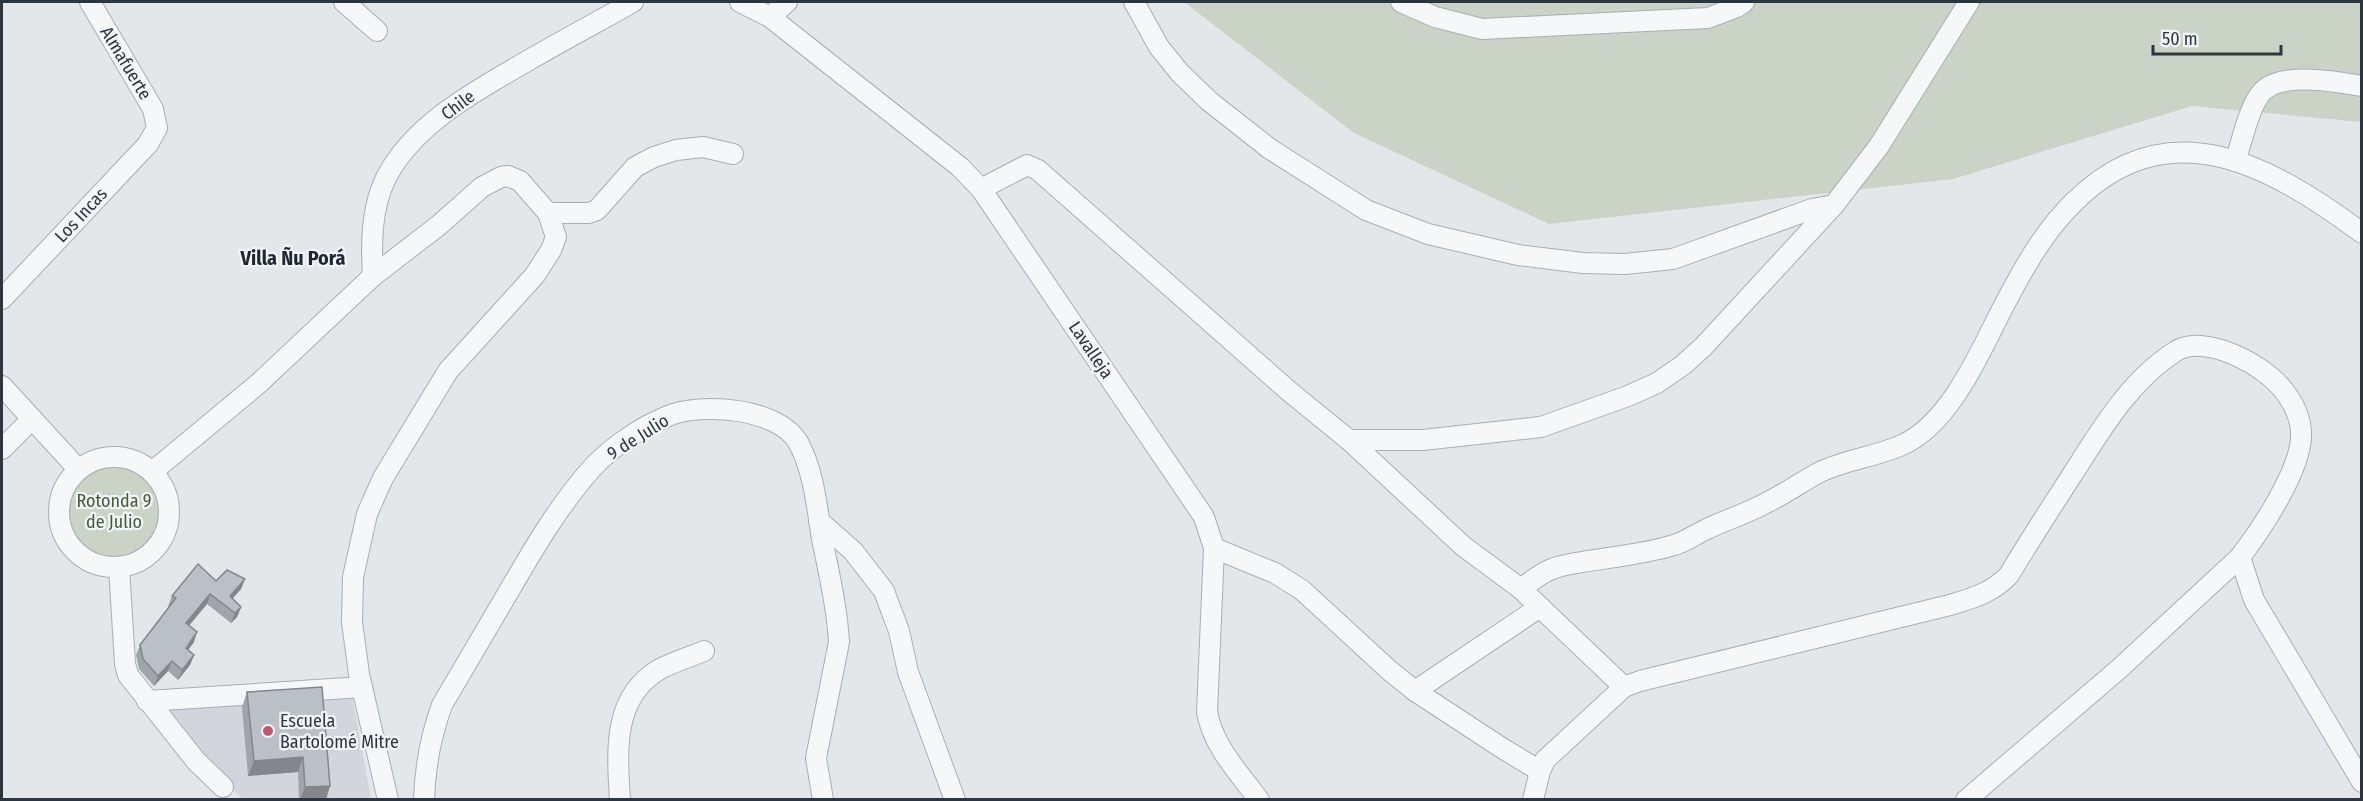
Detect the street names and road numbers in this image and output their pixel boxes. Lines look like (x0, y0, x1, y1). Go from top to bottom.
street label: Almafuerte (96, 22, 156, 104)
street label: Chile (437, 85, 479, 125)
street label: Los Incas (50, 183, 112, 247)
street label: Lavalleja (1064, 317, 1118, 383)
street label: 9 de Julio (603, 409, 673, 465)

